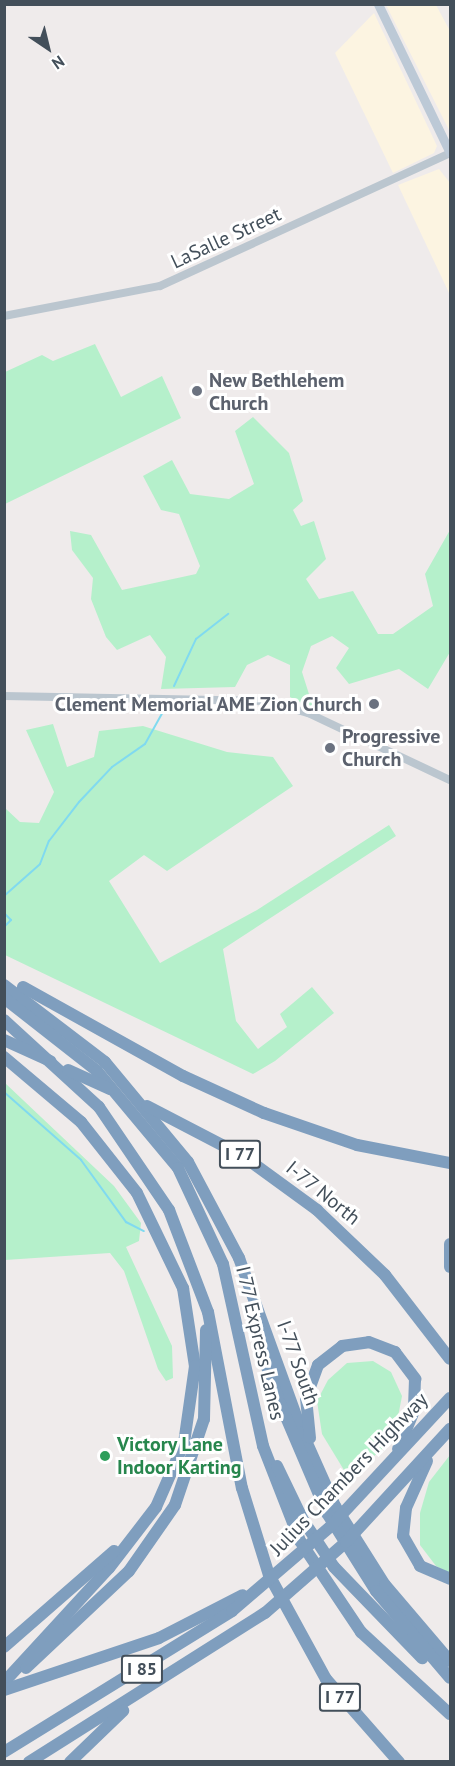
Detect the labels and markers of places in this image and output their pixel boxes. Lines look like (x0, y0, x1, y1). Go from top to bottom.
place label: New Bethlehem Church (209, 368, 345, 415)
marker: New Bethlehem Church (190, 384, 204, 398)
place label: Clement Memorial AME Zion Church (53, 692, 362, 716)
marker: Clement Memorial AME Zion Church (367, 697, 381, 711)
place label: Progressive Church (342, 724, 440, 771)
marker: Progressive Church (323, 741, 337, 755)
place label: Victory Lane Indoor Karting (117, 1432, 241, 1479)
marker: Victory Lane Indoor Karting (98, 1449, 112, 1463)

